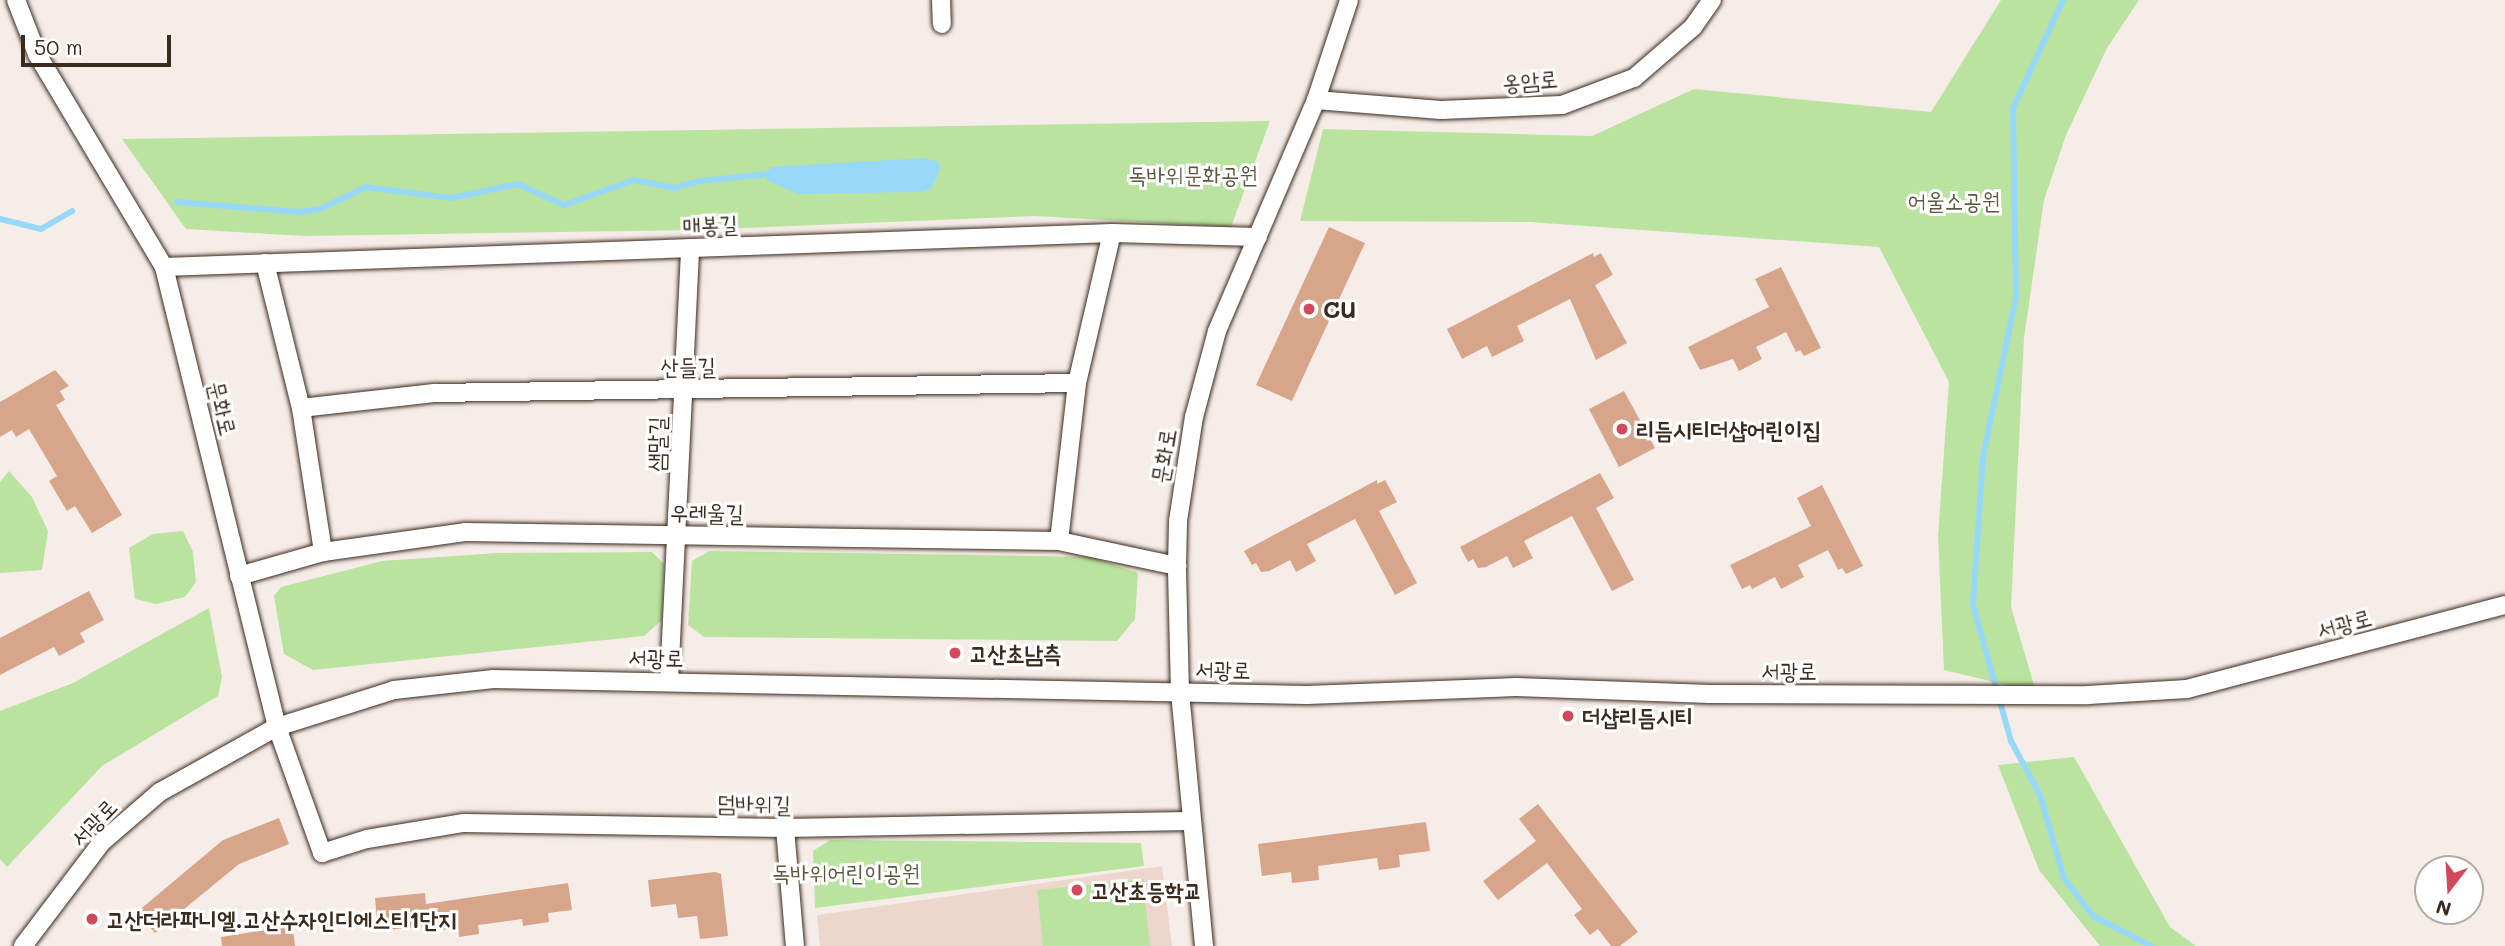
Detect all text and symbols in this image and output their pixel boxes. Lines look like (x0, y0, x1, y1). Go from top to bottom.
scale bar (24, 21, 175, 65)
text: 50 m (34, 33, 83, 60)
street label: 옹암로 (1501, 64, 1559, 96)
park label: 독바위문화공원 (1128, 160, 1258, 188)
park label: 어울소공원 (1908, 186, 2000, 214)
street label: 매봉길 (682, 209, 738, 239)
place label: CU (1323, 295, 1356, 323)
marker: CU (1301, 301, 1317, 317)
street label: 산들길 (660, 352, 716, 380)
street label: 문화로 (203, 378, 243, 438)
place label: 리듬시티더샵어린이집 (1636, 415, 1821, 443)
street label: 샘말길 (642, 416, 670, 472)
marker: 리듬시티더샵어린이집 (1614, 421, 1630, 437)
street label: 문화로 (1145, 426, 1181, 486)
street label: 우레울길 (670, 498, 744, 526)
street label: 서광로 (2314, 602, 2374, 644)
place label: 고산초남측 (969, 639, 1062, 667)
street label: 서광로 (628, 643, 684, 671)
marker: 고산초남측 (947, 645, 963, 661)
street label: 서광로 (1195, 655, 1251, 683)
street label: 서광로 (1761, 656, 1817, 684)
place label: 더샵리듬시티 (1582, 702, 1693, 730)
marker: 더샵리듬시티 (1560, 708, 1576, 724)
street label: 덤바위길 (717, 789, 791, 817)
street label: 서광로 (64, 792, 122, 852)
north arrow (2414, 855, 2484, 925)
park label: 독바위어린이공원 (772, 858, 920, 886)
place label: 고산초등학교 (1091, 876, 1202, 904)
marker: 고산초등학교 (1069, 882, 1085, 898)
text: N (2433, 895, 2454, 923)
place label: 고산더라파니엘.고산수자인디에스티1단지 (106, 905, 456, 933)
marker: 고산더라파니엘.고산수자인디에스티1단지 (84, 911, 100, 927)

